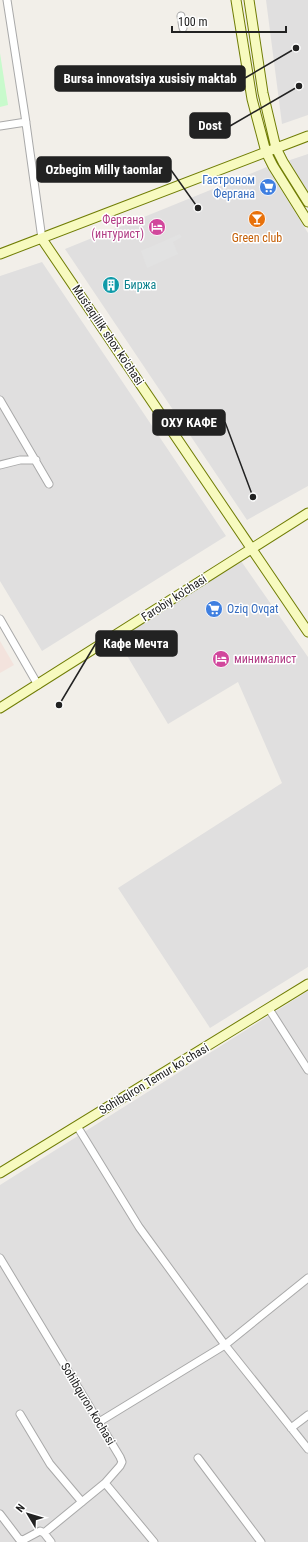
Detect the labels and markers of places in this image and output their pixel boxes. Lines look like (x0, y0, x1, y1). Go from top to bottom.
callout: Bursa innovatsiya xusisiy maktab (55, 66, 245, 91)
callout: Dost (190, 113, 230, 138)
callout: Ozbegim Milly taomlar (37, 157, 171, 182)
place label: Гастроном Фергана (202, 173, 255, 201)
supermarket icon: Гастроном Фергана (258, 177, 278, 197)
bar icon: Green club (247, 209, 267, 229)
place label: Фергана (интурист) (91, 213, 144, 241)
hotel icon: Фергана (интурист) (147, 217, 167, 237)
place label: Green club (232, 231, 282, 245)
building icon: Биржа (101, 275, 121, 295)
place label: Биржа (124, 278, 156, 292)
callout: ОХУ КАФЕ (153, 410, 225, 435)
supermarket icon: Oziq Ovqat (204, 599, 224, 619)
place label: Oziq Ovqat (227, 602, 279, 616)
callout: Кафе Мечта (96, 631, 177, 656)
hotel icon: минималист (211, 649, 231, 669)
place label: минималист (234, 652, 296, 666)

